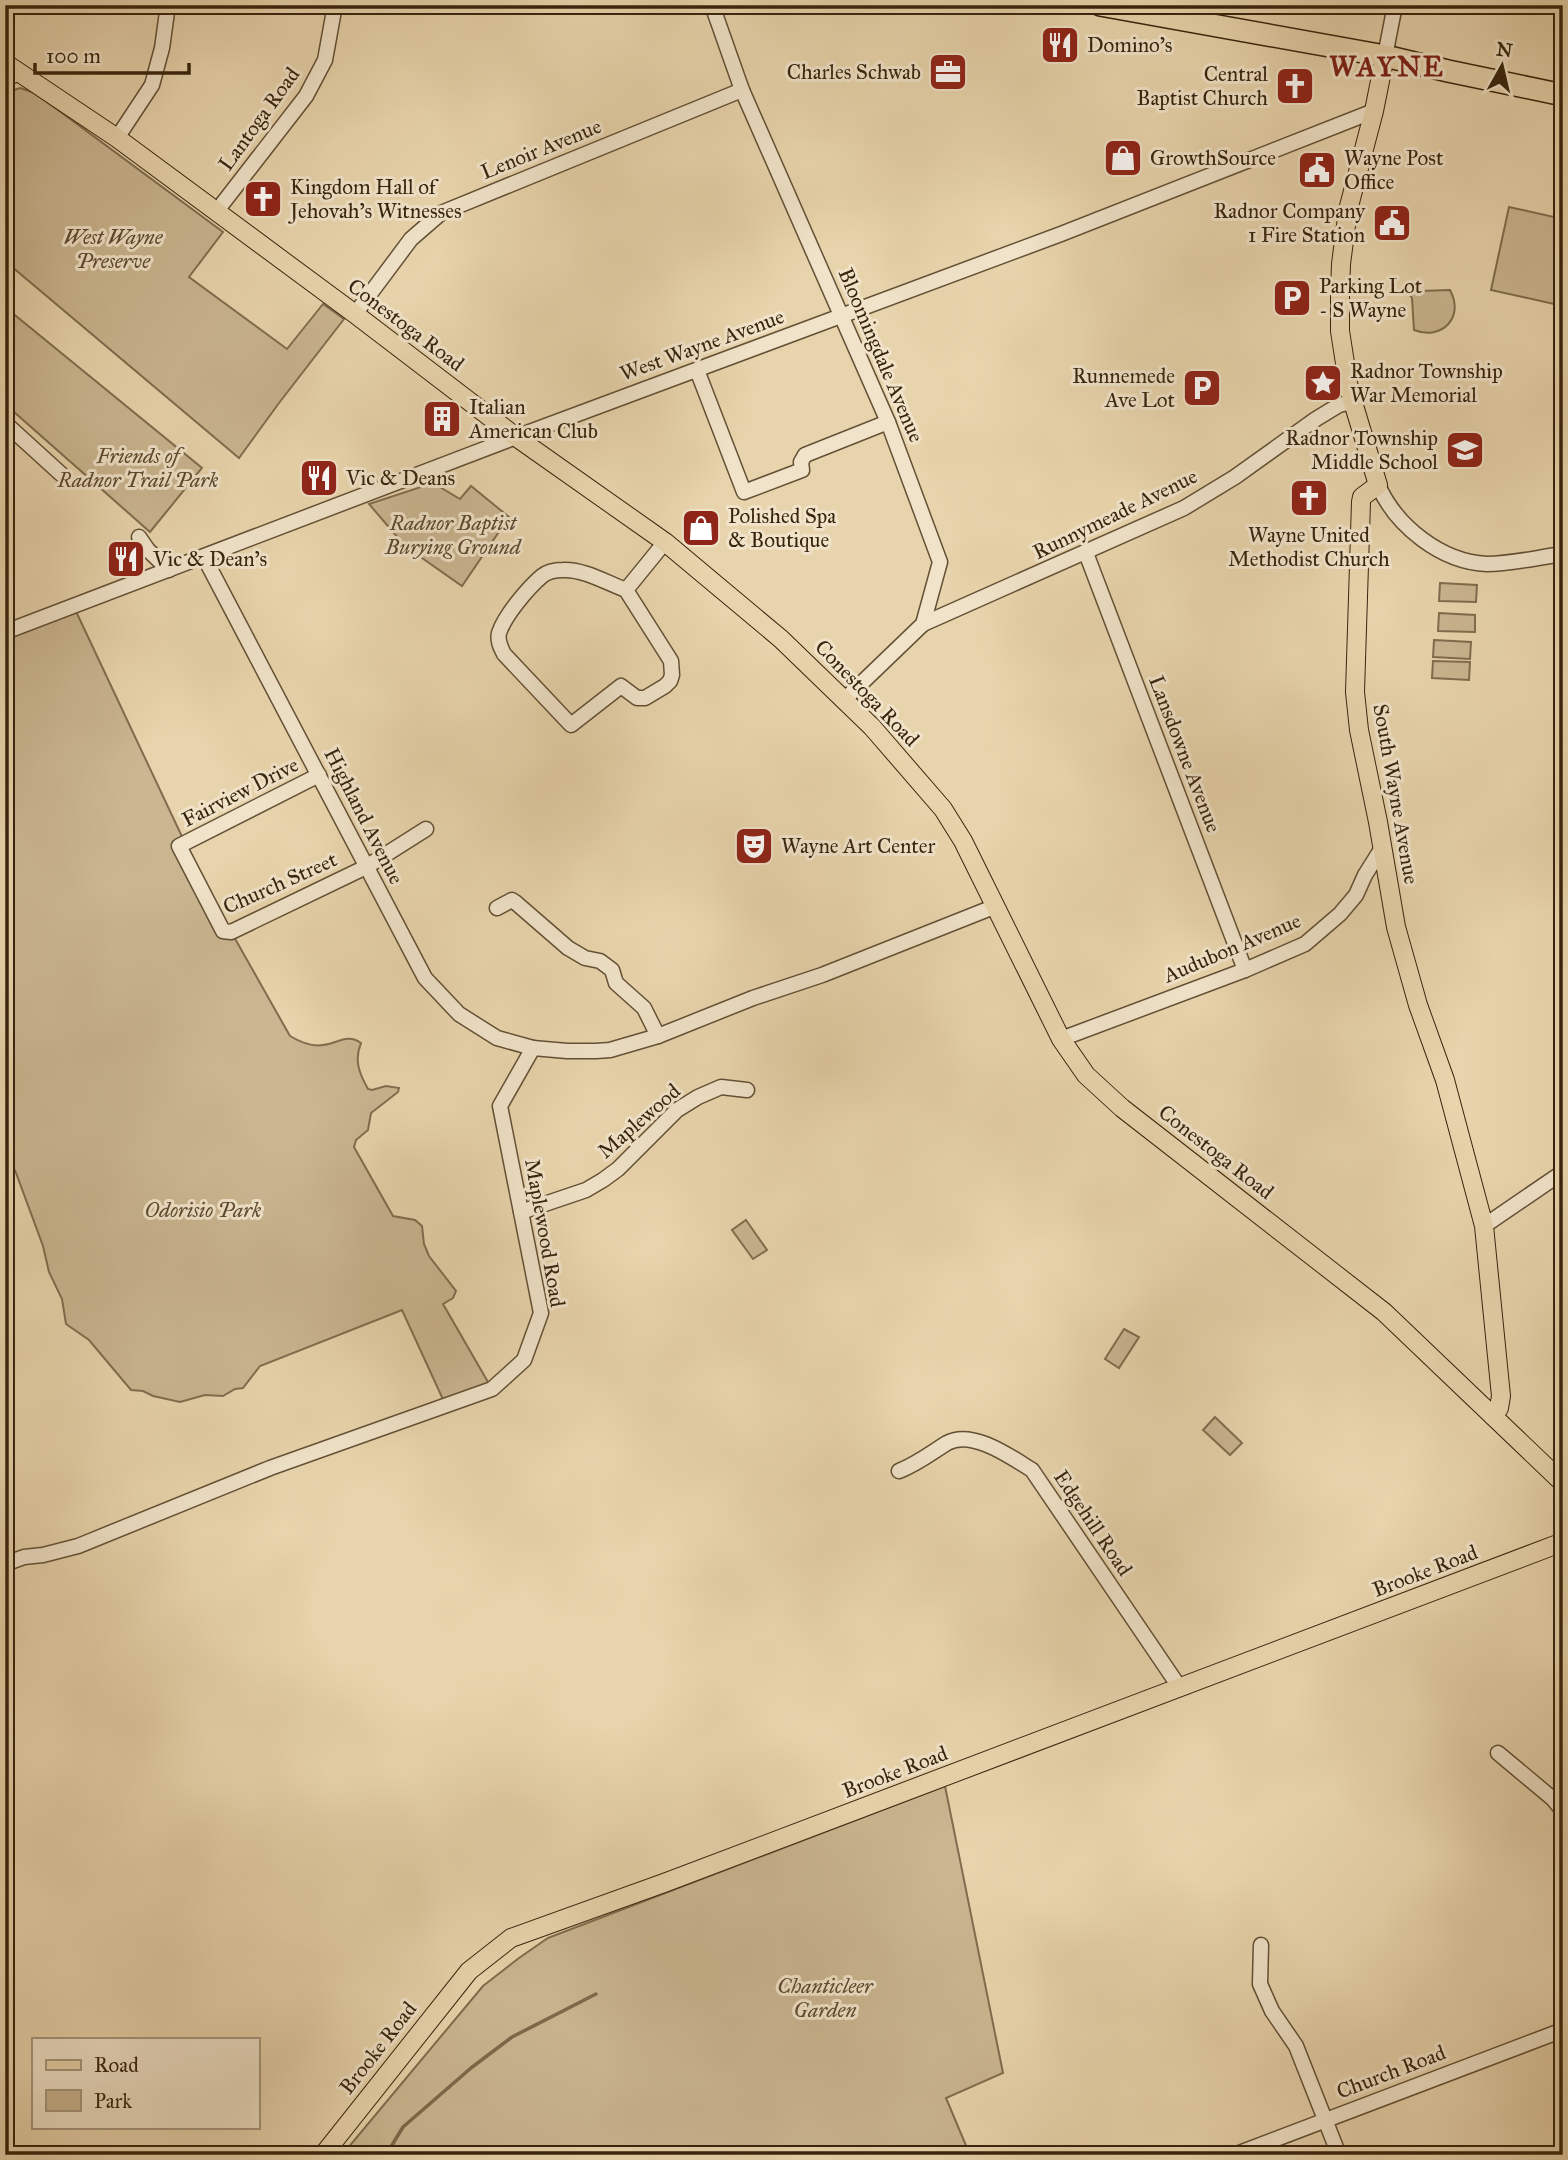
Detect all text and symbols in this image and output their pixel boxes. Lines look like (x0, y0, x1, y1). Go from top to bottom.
restaurant icon: Domino's (1039, 24, 1081, 66)
scale bar (35, 32, 189, 76)
place label: Domino's (1087, 32, 1173, 58)
north arrow (1466, 32, 1536, 102)
text: N (1495, 37, 1514, 62)
text: 100 m (46, 43, 101, 69)
district label: WAYNE (1329, 49, 1445, 84)
office icon: Charles Schwab (927, 51, 969, 93)
place label: Charles Schwab (787, 59, 921, 85)
place label: Central Baptist Church (1137, 61, 1268, 111)
street label: Lantoga Road (213, 62, 306, 176)
church icon: Central Baptist Church (1274, 65, 1316, 107)
street label: Lenoir Avenue (477, 113, 605, 185)
shop icon: GrowthSource (1102, 137, 1144, 179)
place label: GrowthSource (1150, 145, 1276, 171)
place label: Wayne Post Office (1344, 145, 1444, 195)
public building icon: Wayne Post Office (1296, 149, 1338, 191)
place label: Kingdom Hall of Jehovah's Witnesses (288, 174, 462, 224)
church icon: Kingdom Hall of Jehovah's Witnesses (242, 178, 284, 220)
place label: Radnor Company 1 Fire Station (1214, 198, 1366, 248)
public building icon: Radnor Company 1 Fire Station (1371, 202, 1413, 244)
park label: West Wayne Preserve (64, 224, 164, 274)
street label: Bloomingdale Avenue (833, 264, 930, 446)
street label: Conestoga Road (343, 273, 470, 377)
place label: Parking Lot - S Wayne (1319, 273, 1423, 323)
parking icon: Parking Lot - S Wayne (1271, 277, 1313, 319)
street label: West Wayne Avenue (616, 303, 788, 387)
place label: Radnor Township War Memorial (1350, 358, 1503, 408)
place icon: Radnor Township War Memorial (1302, 362, 1344, 404)
place label: Runnemede Ave Lot (1072, 363, 1176, 413)
parking icon: Runnemede Ave Lot (1181, 367, 1223, 409)
place label: Italian American Club (468, 394, 598, 444)
building icon: Italian American Club (421, 398, 463, 440)
place label: Radnor Township Middle School (1285, 425, 1438, 475)
school or university icon: Radnor Township Middle School (1444, 429, 1486, 471)
park label: Friends of Radnor Trail Park (57, 443, 219, 493)
restaurant icon: Vic & Deans (298, 457, 340, 499)
street label: Runnymeade Avenue (1028, 463, 1202, 565)
place label: Vic & Deans (345, 465, 455, 491)
church icon: Wayne United Methodist Church (1288, 477, 1330, 519)
place label: Polished Spa & Boutique (728, 503, 836, 553)
shop icon: Polished Spa & Boutique (680, 507, 722, 549)
park label: Radnor Baptist Burying Ground (384, 510, 523, 560)
place label: Wayne United Methodist Church (1228, 522, 1390, 572)
restaurant icon: Vic & Dean's (105, 538, 147, 580)
place label: Vic & Dean's (152, 546, 267, 572)
street label: Conestoga Road (809, 634, 925, 752)
street label: Lansdowne Avenue (1143, 672, 1227, 836)
street label: South Wayne Avenue (1367, 702, 1425, 886)
street label: Highland Avenue (318, 744, 410, 889)
street label: Fairview Drive (177, 751, 303, 833)
theatre icon: Wayne Art Center (733, 825, 775, 867)
place label: Wayne Art Center (781, 833, 935, 859)
street label: Church Street (219, 846, 342, 920)
street label: Audubon Avenue (1158, 907, 1305, 989)
street label: Maplewood (592, 1078, 686, 1164)
street label: Conestoga Road (1153, 1099, 1279, 1205)
street label: Maplewood Road (519, 1157, 571, 1310)
park label: Odorisio Park (145, 1197, 262, 1223)
street label: Edgehill Road (1048, 1465, 1138, 1581)
street label: Brooke Road (1369, 1539, 1482, 1603)
street label: Brooke Road (839, 1740, 952, 1804)
park label: Chanticleer Garden (777, 1973, 874, 2023)
street label: Brooke Road (334, 1996, 423, 2100)
legend (32, 2038, 259, 2128)
street label: Church Road (1333, 2039, 1450, 2105)
text: Road (94, 2052, 139, 2078)
text: Park (94, 2088, 132, 2114)

